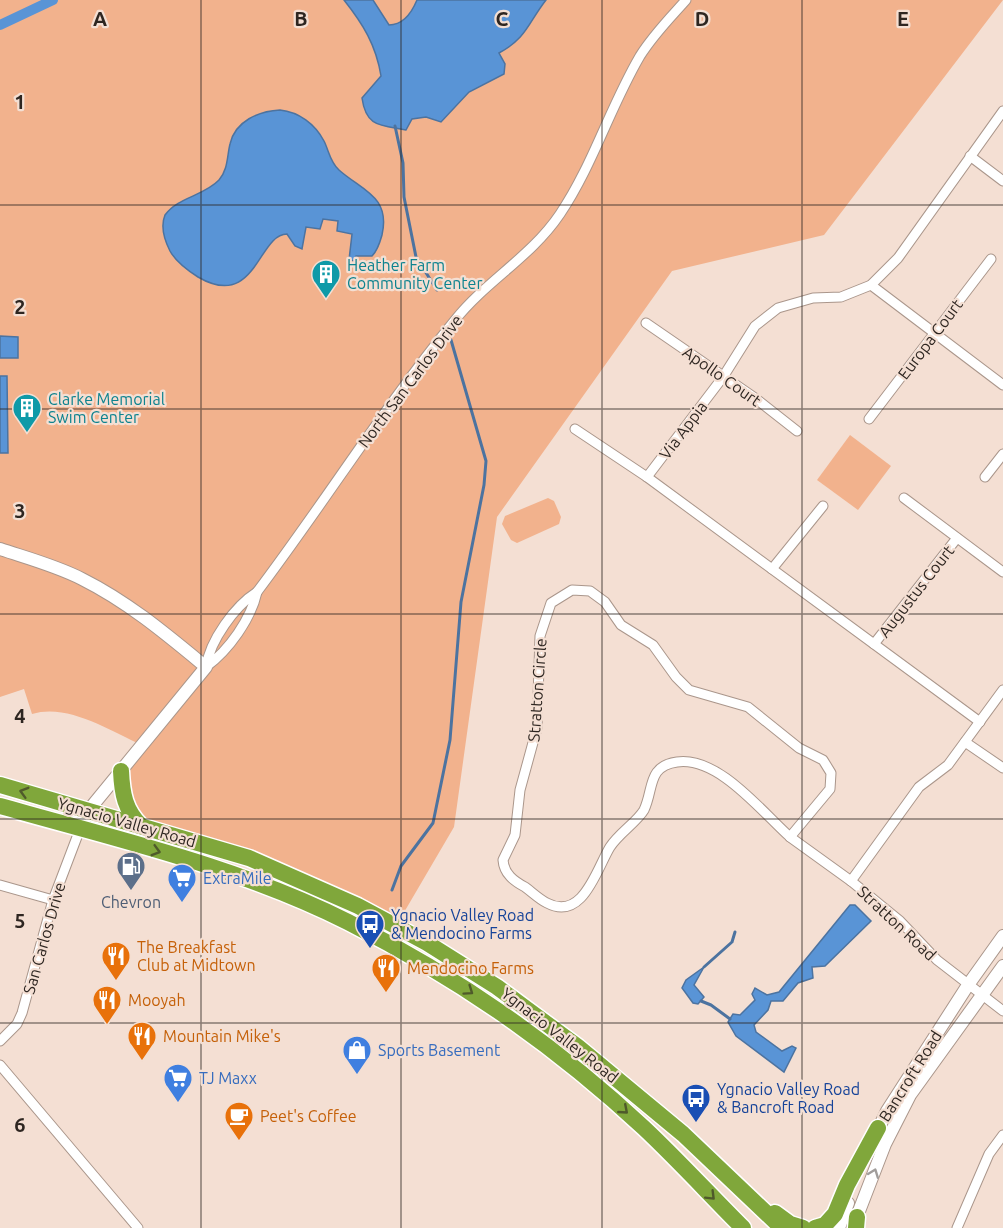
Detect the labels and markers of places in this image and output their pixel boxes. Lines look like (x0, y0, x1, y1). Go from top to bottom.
place label: Heather Farm Community Center (347, 256, 483, 292)
building icon: Heather Farm Community Center (310, 258, 342, 300)
place label: Clarke Memorial Swim Center (48, 390, 165, 426)
building icon: Clarke Memorial Swim Center (11, 392, 43, 434)
fuel station icon: Chevron (115, 850, 147, 892)
supermarket icon: ExtraMile (166, 862, 198, 904)
place label: ExtraMile (203, 869, 272, 887)
place label: Chevron (101, 893, 161, 911)
place label: Ygnacio Valley Road & Mendocino Farms (391, 906, 534, 942)
bus stop icon: Ygnacio Valley Road & Mendocino Farms (354, 908, 386, 950)
place label: The Breakfast Club at Midtown (137, 938, 256, 974)
restaurant icon: The Breakfast Club at Midtown (100, 940, 132, 982)
restaurant icon: Mendocino Farms (370, 952, 402, 994)
place label: Mendocino Farms (407, 959, 534, 977)
restaurant icon: Mooyah (91, 984, 123, 1026)
place label: Mooyah (128, 991, 186, 1009)
restaurant icon: Mountain Mike's (126, 1020, 158, 1062)
place label: Mountain Mike's (163, 1027, 281, 1045)
shop icon: Sports Basement (341, 1034, 373, 1076)
place label: Sports Basement (378, 1041, 501, 1059)
supermarket icon: TJ Maxx (162, 1062, 194, 1104)
place label: TJ Maxx (199, 1069, 257, 1087)
place label: Ygnacio Valley Road & Bancroft Road (717, 1080, 860, 1116)
bus stop icon: Ygnacio Valley Road & Bancroft Road (680, 1082, 712, 1124)
cafe icon: Peet's Coffee (223, 1100, 255, 1142)
place label: Peet's Coffee (260, 1107, 357, 1125)

